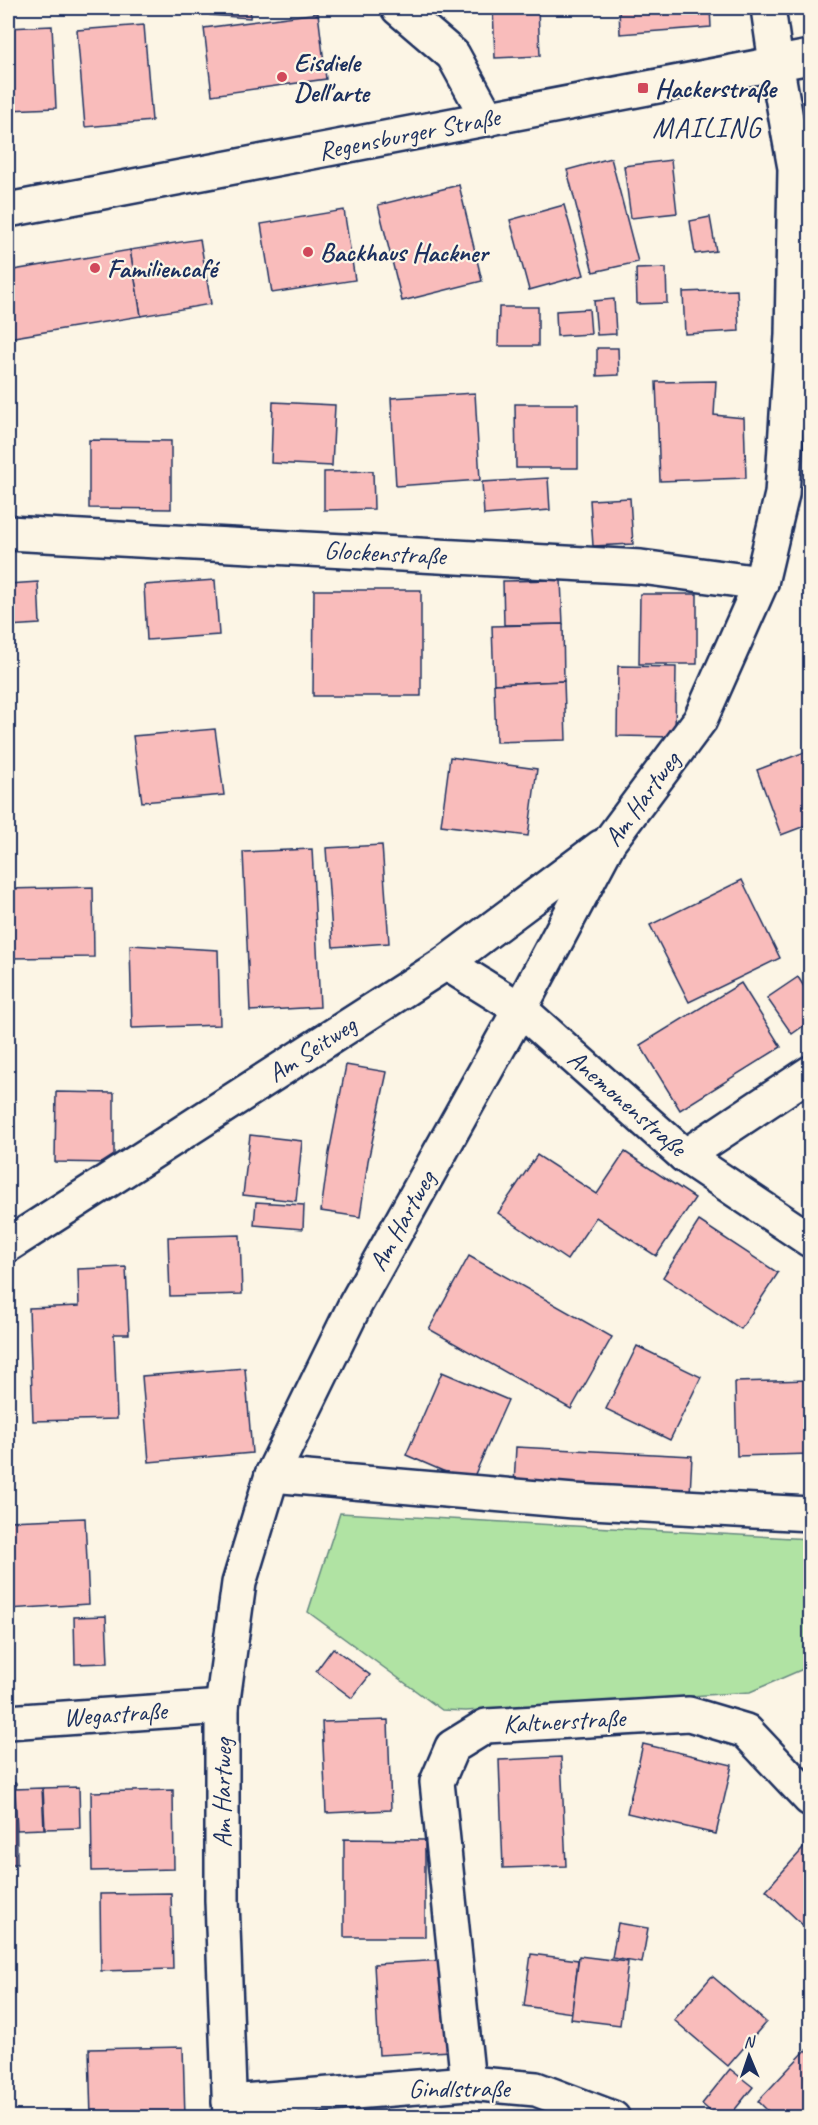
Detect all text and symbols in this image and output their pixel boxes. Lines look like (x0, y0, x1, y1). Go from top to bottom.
place label: Eisdiele Dell'arte (294, 46, 371, 109)
marker: Eisdiele Dell'arte (275, 70, 289, 84)
place label: Hackerstraße (655, 72, 778, 105)
marker: Hackerstraße (636, 81, 650, 95)
street label: Regensburger Straße (316, 100, 505, 168)
district label: MAILING (652, 110, 764, 145)
place label: Backhaus Hackner (320, 236, 490, 269)
marker: Backhaus Hackner (301, 245, 315, 259)
place label: Familiencafé (107, 252, 221, 285)
marker: Familiencafé (88, 261, 102, 275)
street label: Glockenstraße (323, 533, 449, 573)
street label: Am Hartweg (597, 744, 688, 853)
street label: Am Seitweg (261, 1007, 364, 1090)
street label: Anemonenstraße (561, 1042, 695, 1165)
street label: Am Hartweg (361, 1164, 444, 1277)
street label: Wegastraße (62, 1694, 170, 1734)
street label: Kaltnerstraße (502, 1701, 628, 1741)
street label: Am Hartweg (206, 1737, 239, 1848)
north arrow (719, 2026, 779, 2086)
text: N (743, 2032, 757, 2052)
street label: Gindlstraße (408, 2072, 512, 2105)

